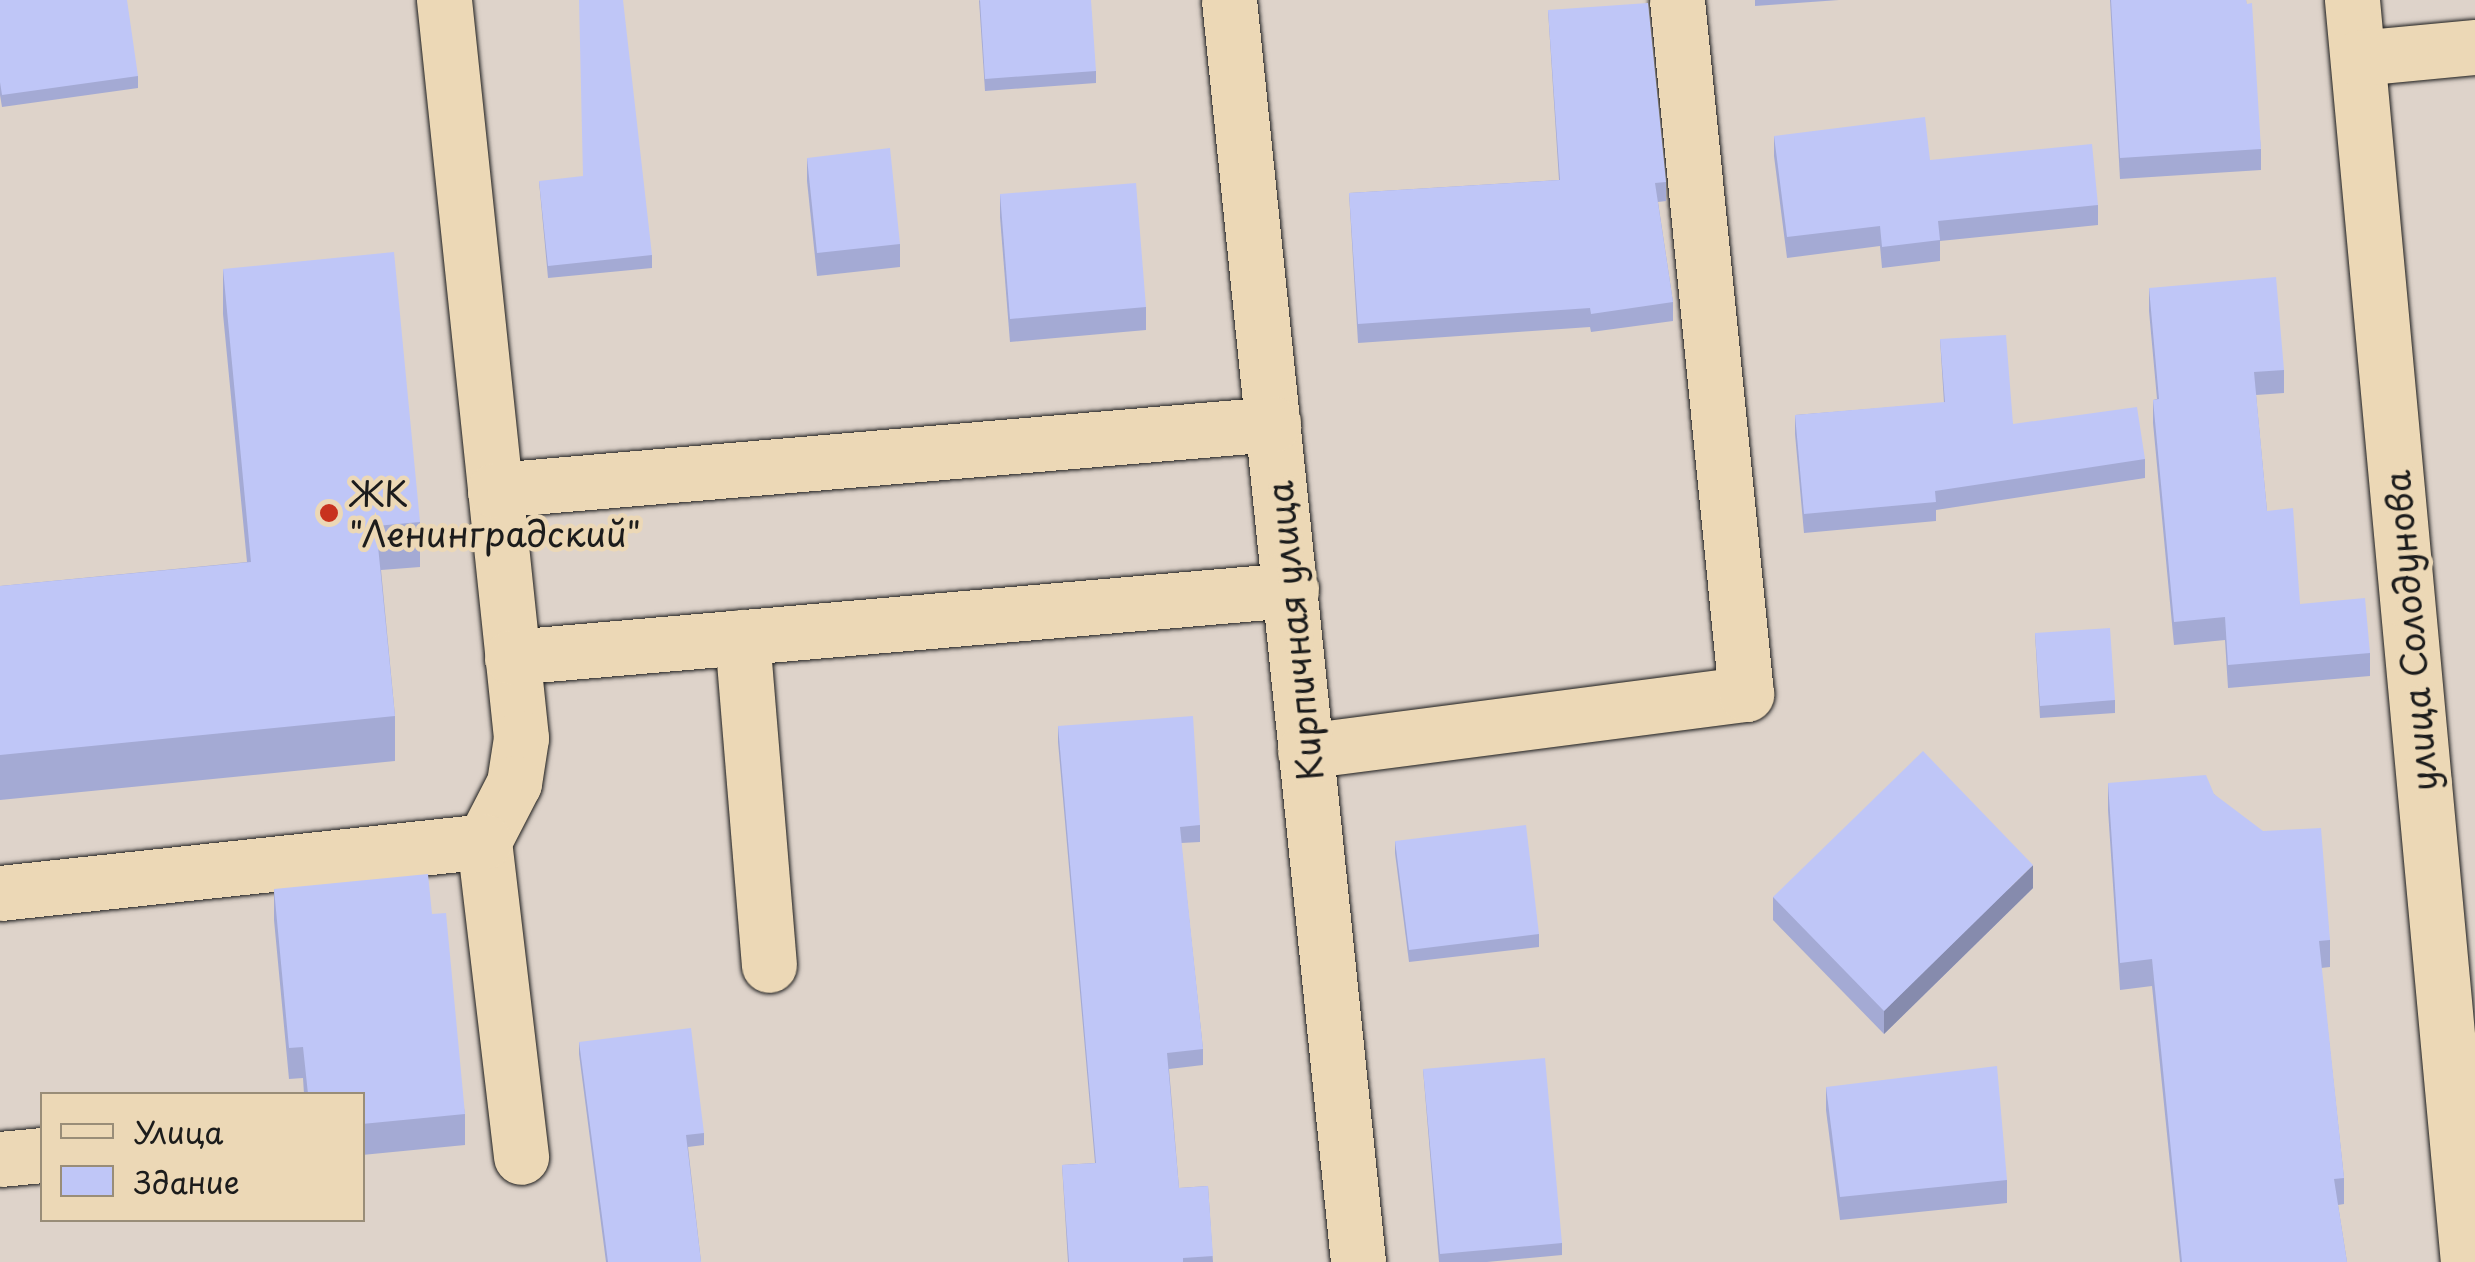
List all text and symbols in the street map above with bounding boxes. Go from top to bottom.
street label: улица Солодунова [2375,468,2445,794]
place label: ЖК "Ленинградский" [349,472,641,554]
street label: Кирпичная улица [1257,478,1331,784]
marker: ЖК "Ленинградский" [318,502,340,524]
legend [40,1092,365,1222]
text: Улица [134,1109,223,1154]
text: Здание [134,1159,240,1204]

